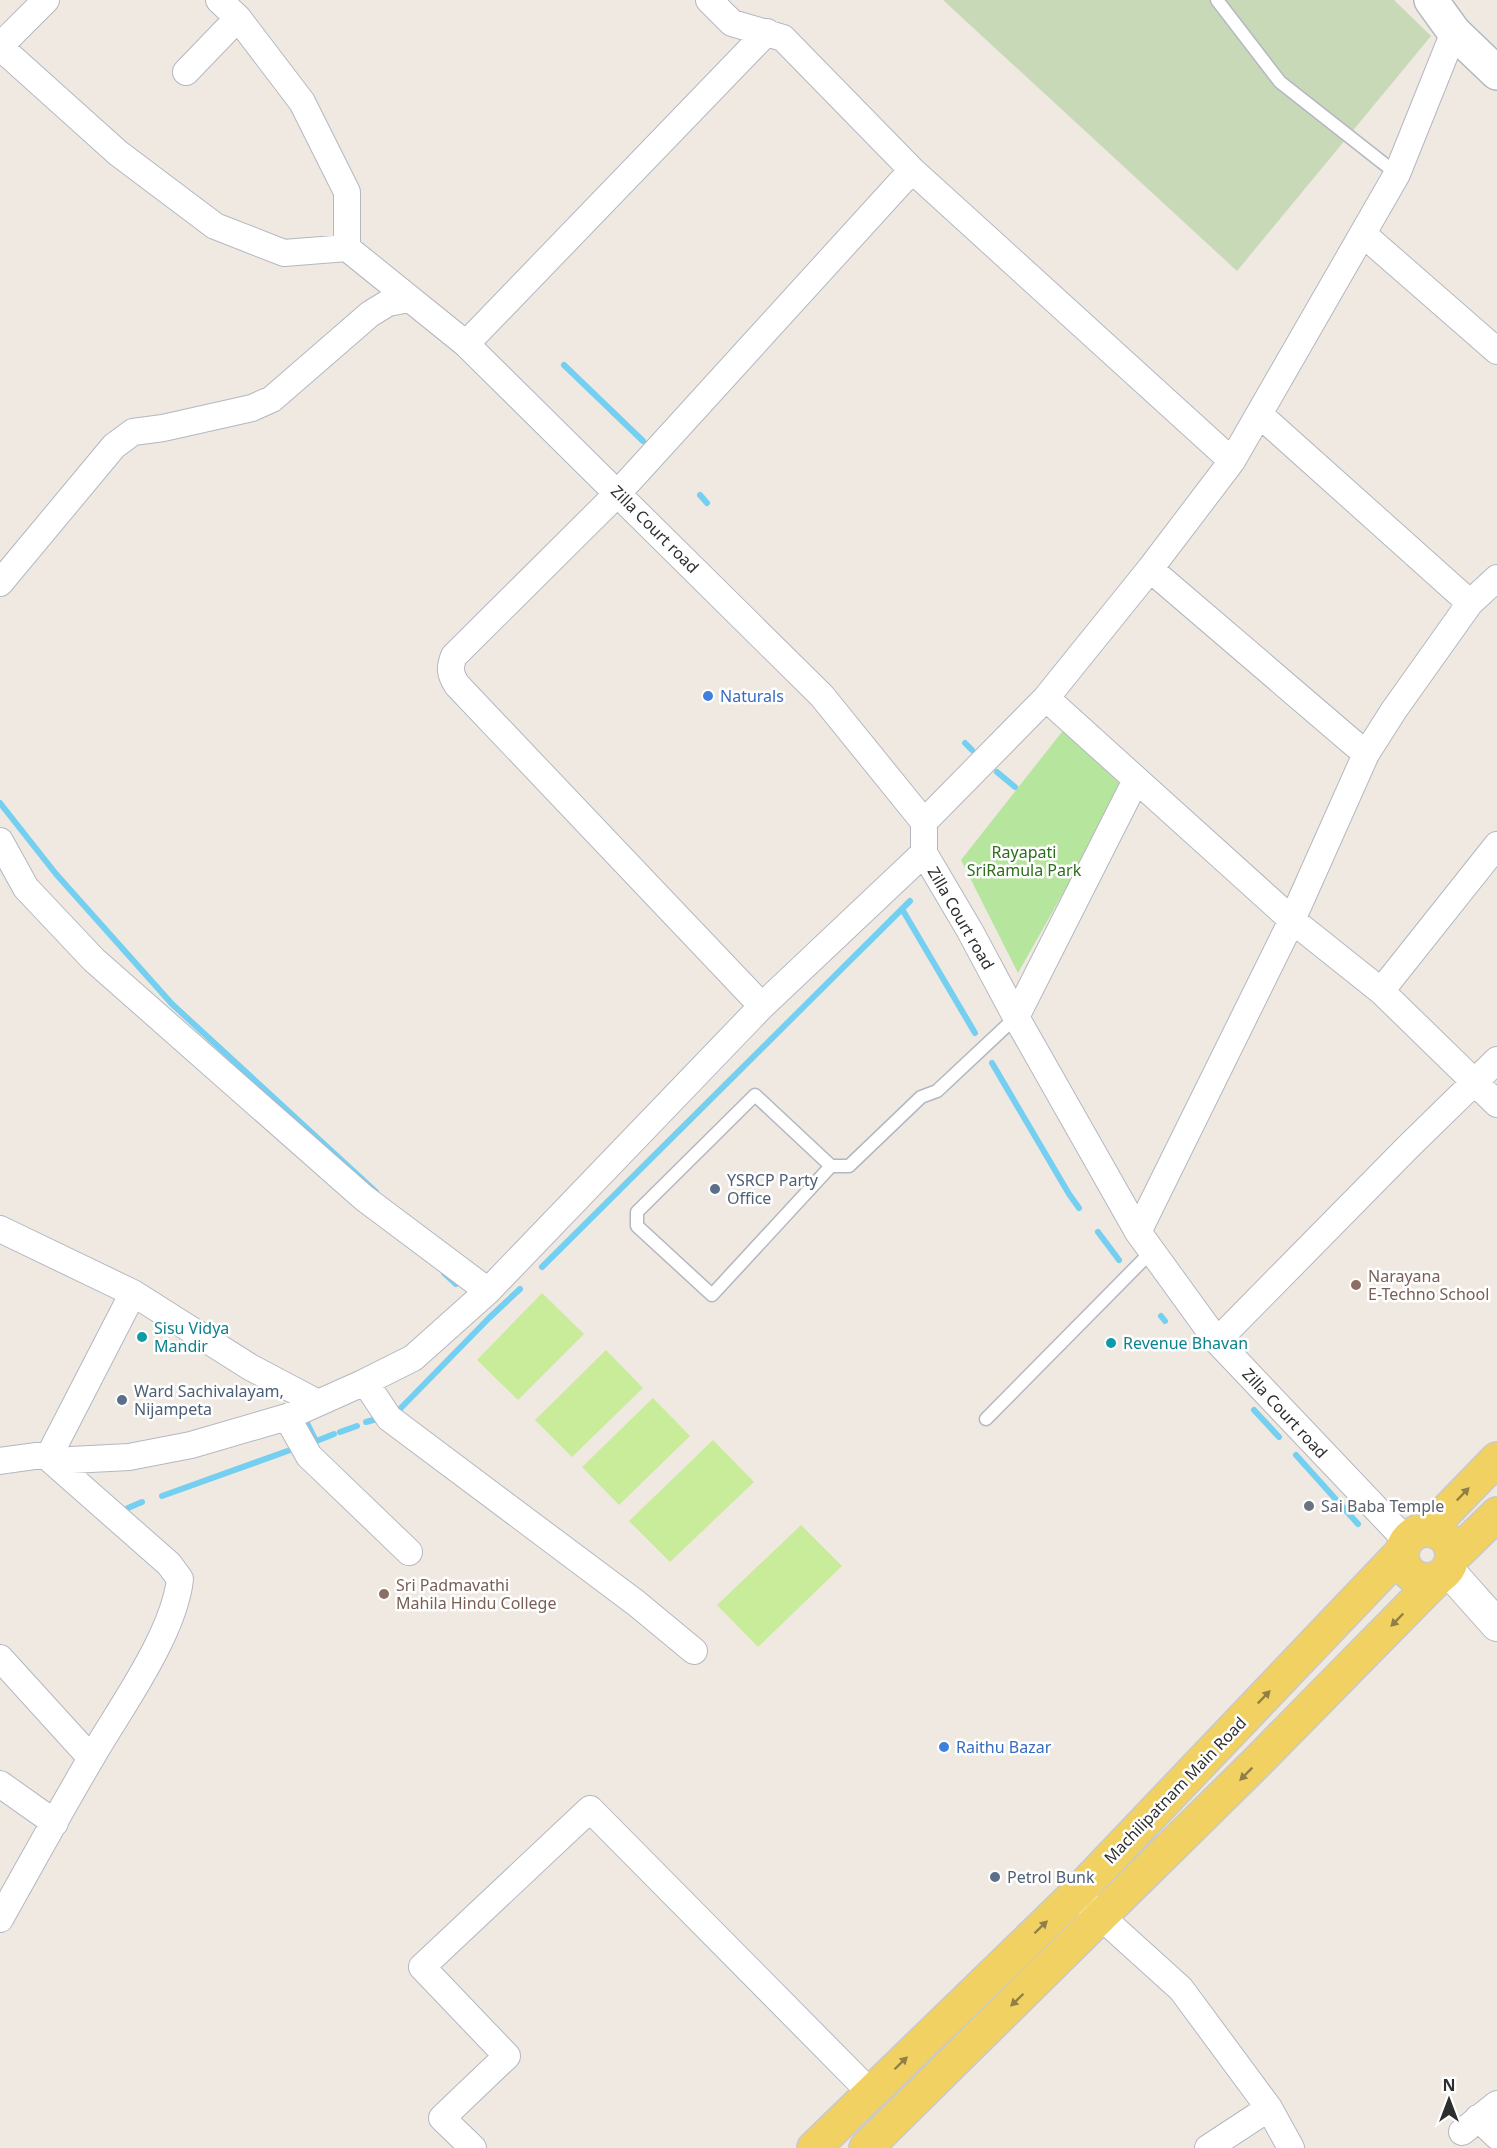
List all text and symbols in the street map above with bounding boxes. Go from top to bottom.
street label: Zilla Court road [606,480,704,578]
place label: Naturals [720,685,784,707]
marker: Naturals [701,689,715,703]
park label: Rayapati SriRamula Park [967,841,1082,881]
street label: Zilla Court road [923,862,999,974]
place label: YSRCP Party Office [727,1169,819,1209]
marker: YSRCP Party Office [708,1182,722,1196]
place label: Narayana E-Techno School [1368,1265,1489,1305]
marker: Narayana E-Techno School [1349,1278,1363,1292]
place label: Sisu Vidya Mandir [154,1317,229,1357]
marker: Sisu Vidya Mandir [135,1330,149,1344]
place label: Revenue Bhavan [1123,1332,1248,1354]
marker: Revenue Bhavan [1104,1336,1118,1350]
street label: Zilla Court road [1238,1363,1332,1463]
place label: Ward Sachivalayam, Nijampeta [134,1380,284,1420]
marker: Ward Sachivalayam, Nijampeta [115,1393,129,1407]
one-way arrow [1456,1487,1470,1502]
place label: Sai Baba Temple [1321,1495,1444,1517]
marker: Sai Baba Temple [1302,1499,1316,1513]
place label: Sri Padmavathi Mahila Hindu College [396,1574,556,1614]
marker: Sri Padmavathi Mahila Hindu College [377,1587,391,1601]
one-way arrow [1390,1613,1404,1628]
one-way arrow [1257,1690,1271,1704]
street label: Machilipatnam Main Road [1099,1712,1251,1868]
place label: Raithu Bazar [956,1736,1052,1758]
marker: Raithu Bazar [937,1740,951,1754]
one-way arrow [1238,1767,1253,1781]
place label: Petrol Bunk [1007,1866,1095,1888]
marker: Petrol Bunk [988,1870,1002,1884]
one-way arrow [1034,1921,1048,1935]
one-way arrow [1011,1992,1025,2006]
one-way arrow [894,2056,909,2070]
north arrow [1419,2070,1479,2130]
text: N [1442,2074,1456,2096]

